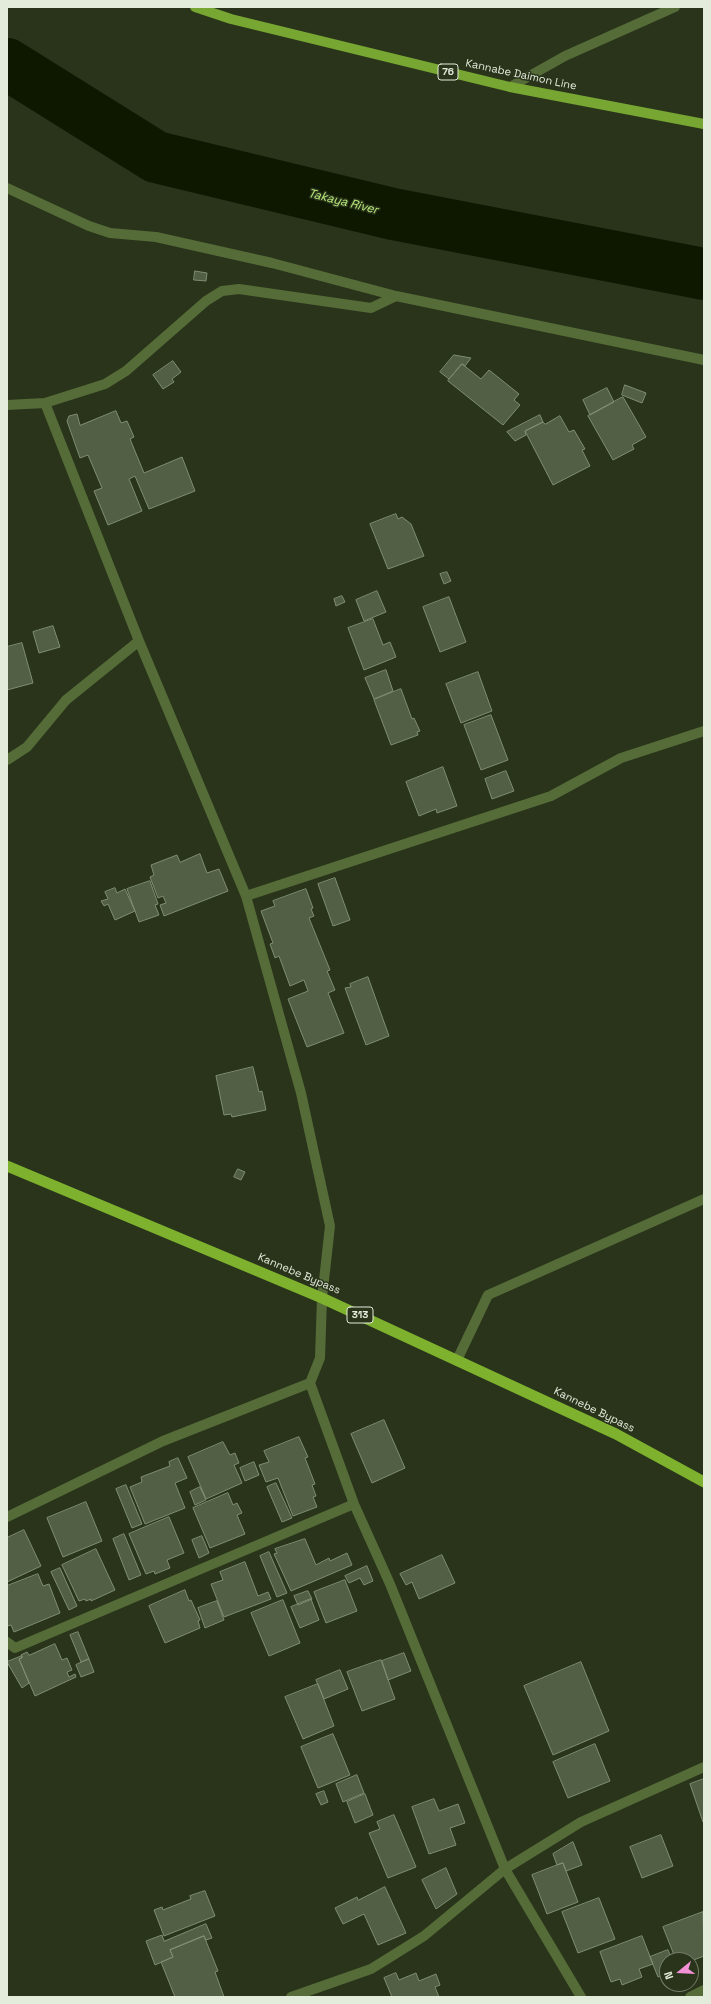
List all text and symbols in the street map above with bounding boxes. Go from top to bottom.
street label: Kannabe Daimon Line [464,57,578,93]
road number: 76 [438,64,458,80]
water label: Takaya River [306,186,380,218]
street label: Kannebe Bypass [256,1251,342,1297]
road number: 313 [347,1307,373,1323]
street label: Kannebe Bypass [551,1385,637,1435]
north arrow [659,1952,699,1992]
text: N [661,1970,676,1981]

